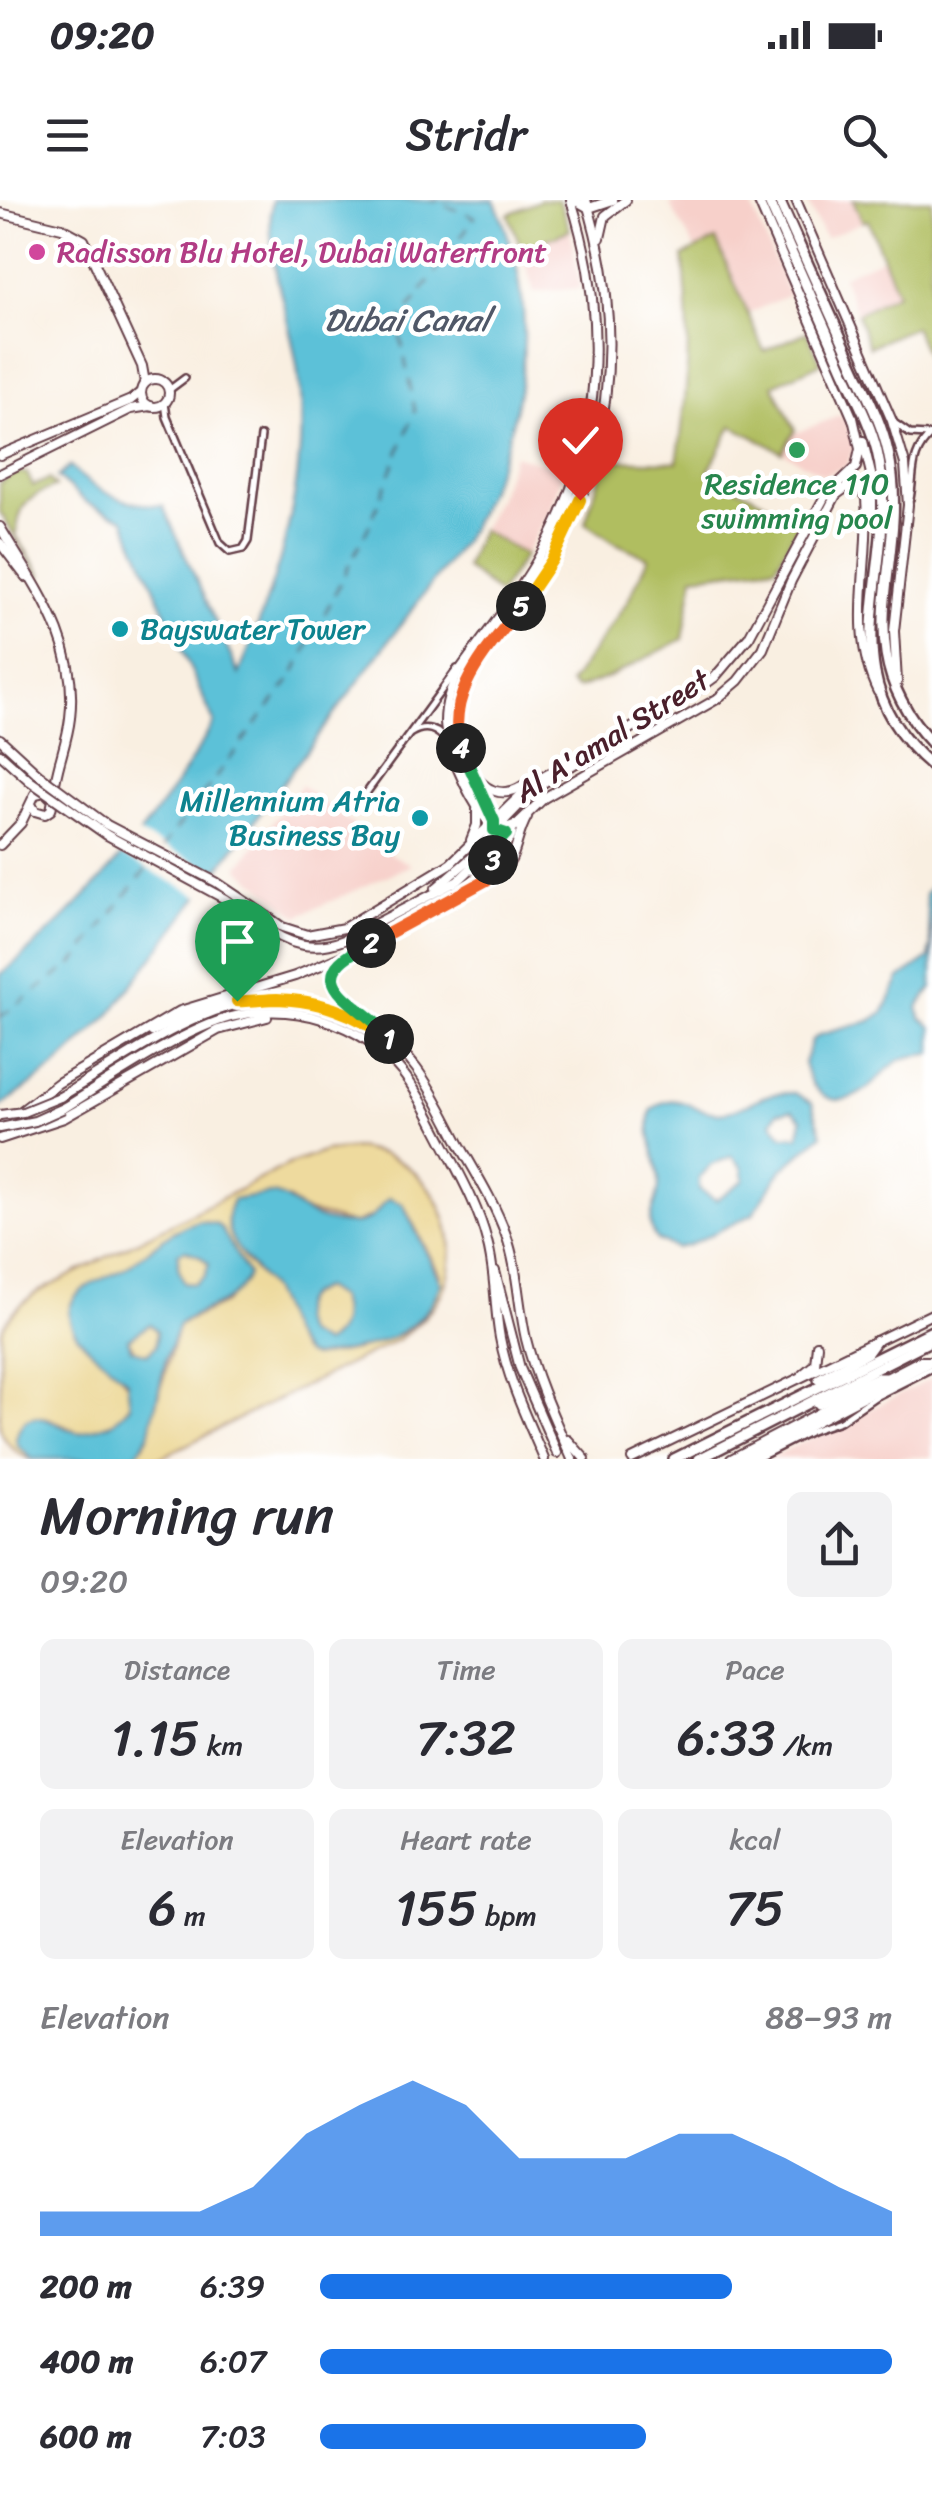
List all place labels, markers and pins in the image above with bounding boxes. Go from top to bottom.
place label: Radisson Blu Hotel, Dubai Waterfront [57,225,547,279]
marker: Radisson Blu Hotel, Dubai Waterfront [26,241,48,263]
pin [538,398,623,501]
marker: Residence 110 swimming pool [786,439,808,461]
place label: Residence 110 swimming pool [701,457,894,545]
pin: 5 [496,581,546,631]
place label: Bayswater Tower [140,602,366,656]
marker: Bayswater Tower [109,618,131,640]
pin: 4 [436,723,486,773]
place label: Millennium Atria Business Bay [180,774,400,862]
marker: Millennium Atria Business Bay [409,807,431,829]
pin: 3 [468,835,518,885]
pin [195,899,280,1002]
pin: 2 [346,918,396,968]
pin: 1 [364,1014,414,1064]

